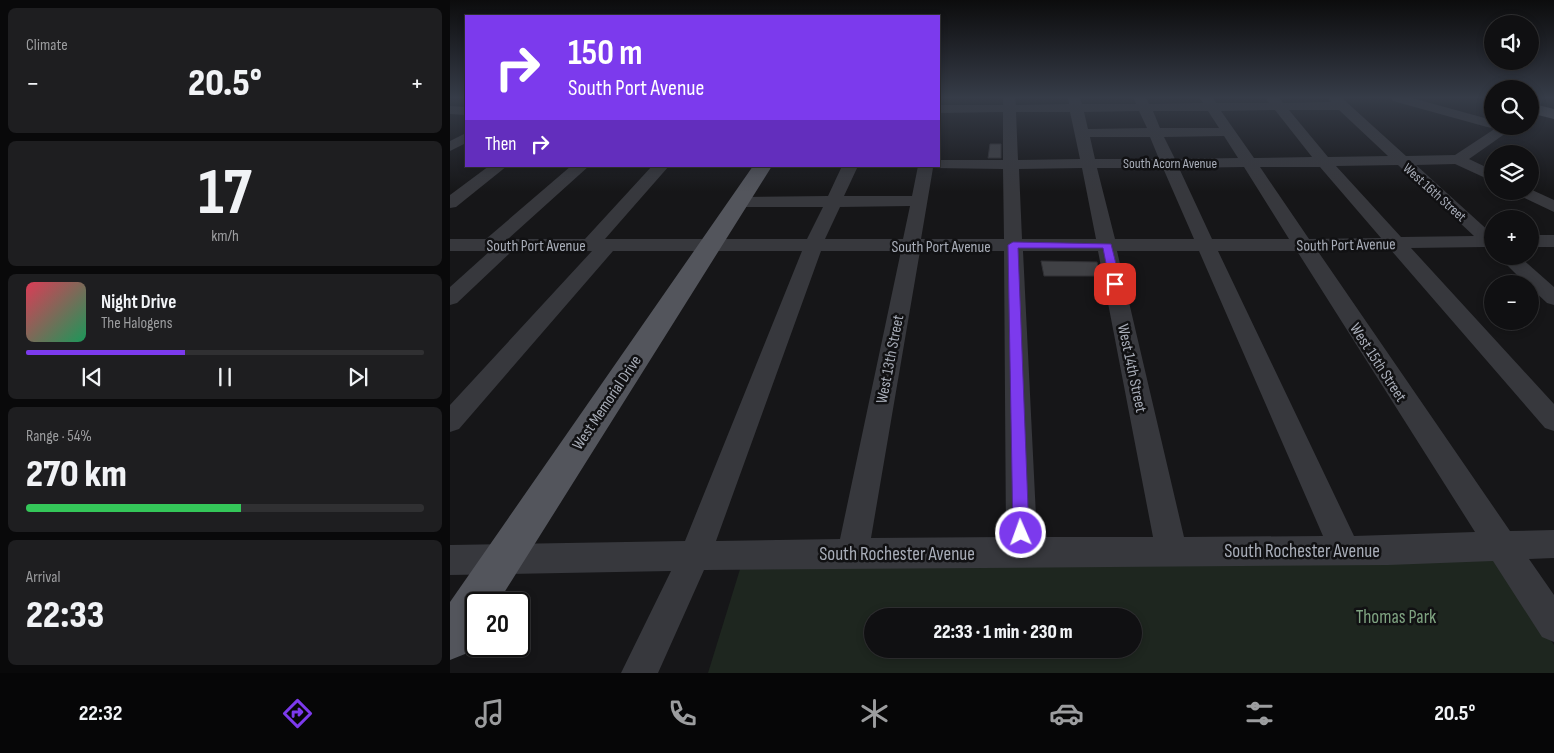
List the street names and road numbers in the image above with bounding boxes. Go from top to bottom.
street label: South Acorn Avenue [1123,155,1217,172]
street label: West 16th Street [1400,160,1470,225]
street label: South Port Avenue [1296,235,1396,256]
street label: South Port Avenue [486,237,586,256]
street label: South Port Avenue [891,238,991,257]
street label: West 13th Street [873,313,908,405]
street label: West 15th Street [1345,320,1410,406]
street label: West 14th Street [1113,322,1150,414]
street label: West Memorial Drive [569,352,646,454]
street label: South Rochester Avenue [1224,540,1380,563]
street label: South Rochester Avenue [819,543,975,566]

